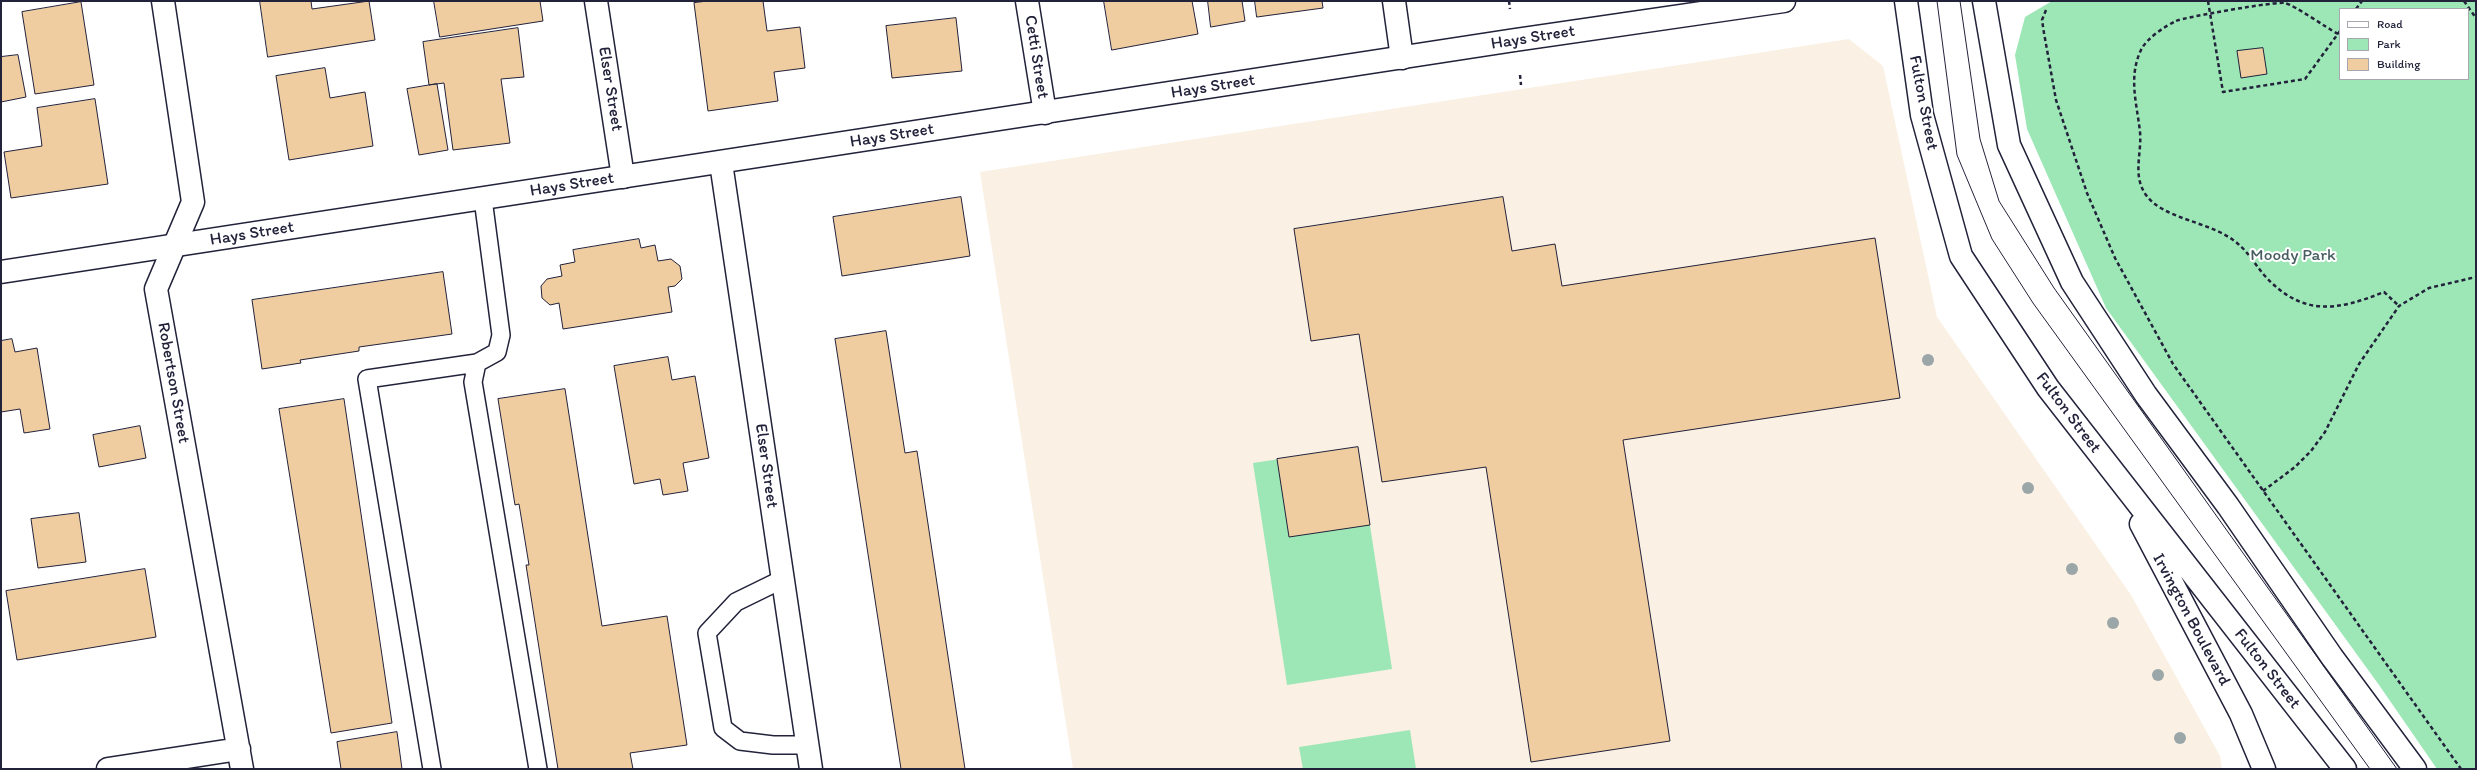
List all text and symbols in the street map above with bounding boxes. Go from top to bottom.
legend [2339,8,2469,80]
street label: Cetti Street [1019,14,1053,100]
text: Road [2377,17,2403,31]
street label: Hays Street [1490,21,1576,55]
text: Park [2377,37,2401,51]
street label: Elser Street [593,45,627,133]
street label: Fulton Street [1904,54,1942,152]
text: Building [2377,57,2420,71]
street label: Hays Street [1170,70,1256,104]
street label: Hays Street [849,119,935,153]
street label: Hays Street [529,168,615,202]
street label: Hays Street [209,217,295,251]
park label: Moody Park [2250,246,2336,266]
street label: Robertson Street [152,321,194,445]
street label: Fulton Street [2031,368,2105,458]
street label: Elser Street [750,422,782,510]
street label: Irvington Boulevard [2147,550,2235,690]
street label: Fulton Street [2229,625,2305,713]

